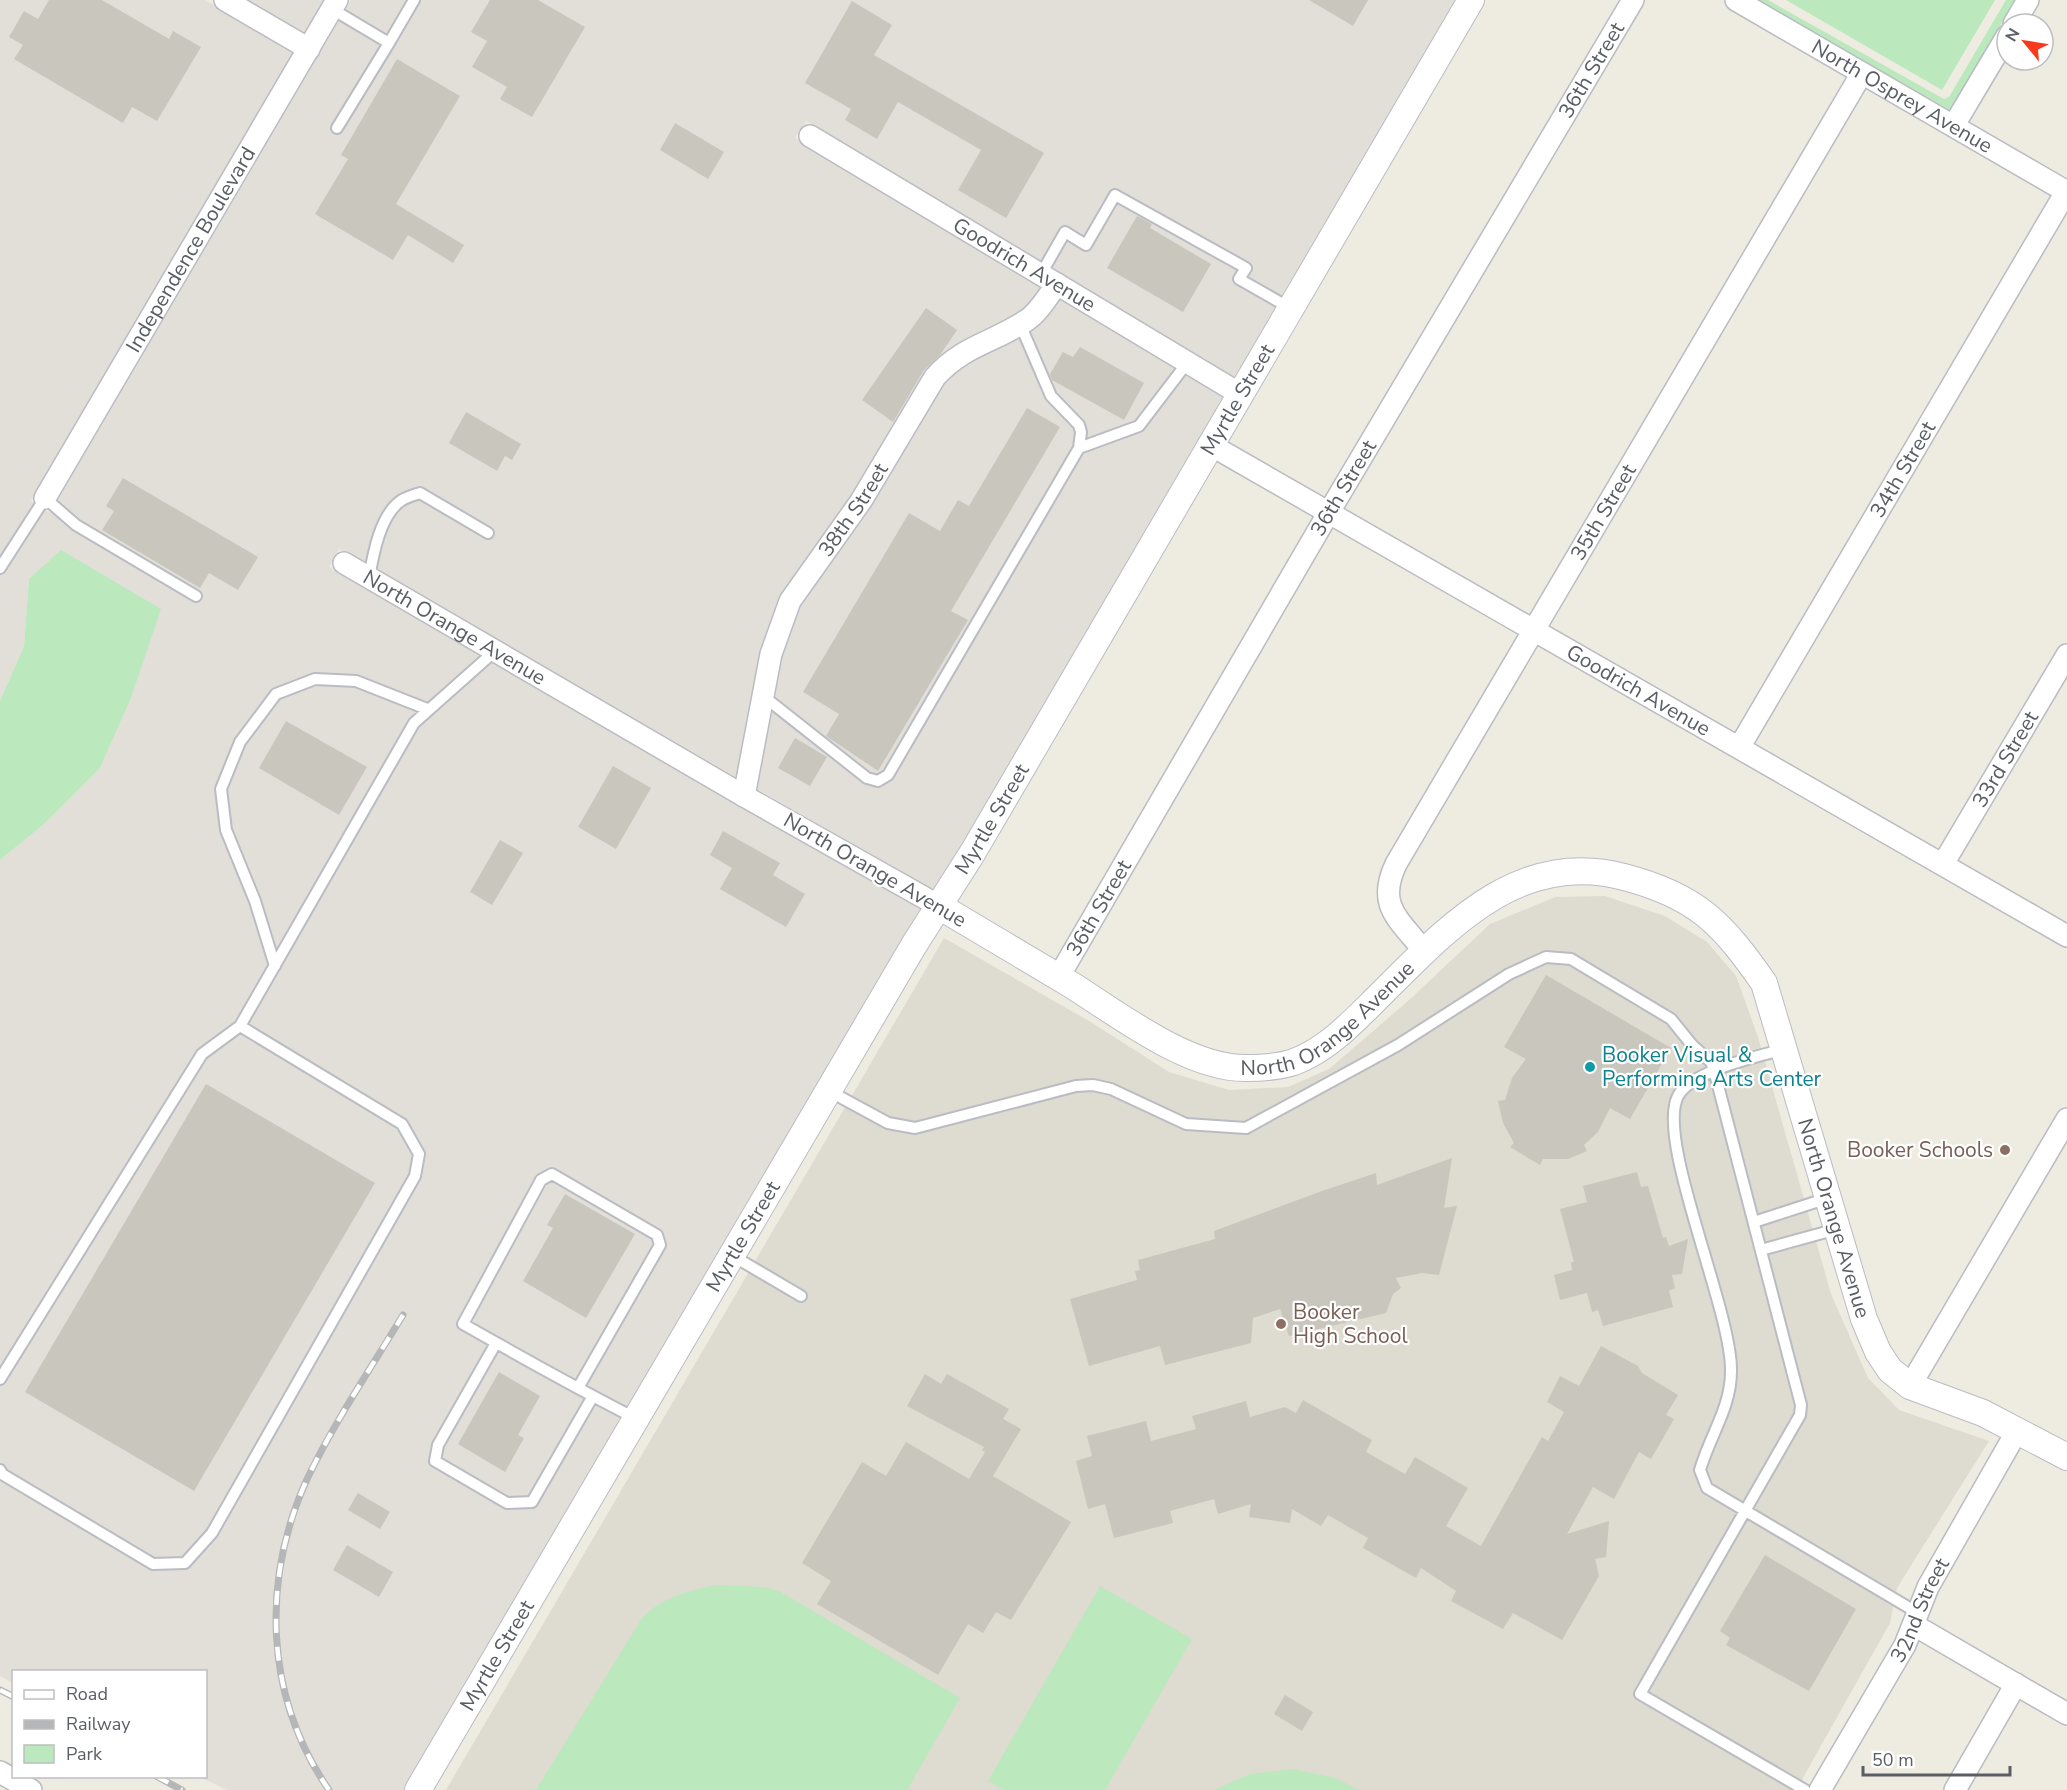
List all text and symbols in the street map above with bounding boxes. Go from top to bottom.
north arrow [1995,12,2055,72]
street label: 36th Street [1552,16,1631,123]
text: N [2000,24,2025,46]
street label: North Osprey Avenue [1807,33,1998,160]
street label: Independence Boulevard [119,142,262,358]
street label: Goodrich Avenue [948,211,1101,318]
street label: Myrtle Street [1194,338,1281,460]
street label: 34th Street [1864,415,1942,523]
street label: 36th Street [1304,434,1383,541]
street label: 38th Street [812,457,895,562]
street label: 35th Street [1564,458,1643,565]
street label: North Orange Avenue [358,563,551,692]
street label: Goodrich Avenue [1561,638,1716,743]
street label: 33rd Street [1966,705,2045,813]
street label: Myrtle Street [948,758,1036,880]
street label: North Orange Avenue [778,806,972,934]
street label: 36th Street [1060,854,1138,961]
street label: North Orange Avenue [1240,955,1420,1082]
place label: Booker Visual & Performing Arts Center [1602,1041,1822,1093]
marker: Booker Visual & Performing Arts Center [1583,1060,1597,1074]
street label: North Orange Avenue [1791,1115,1877,1322]
place label: Booker Schools [1847,1136,1993,1164]
marker: Booker Schools [1998,1143,2012,1157]
street label: Myrtle Street [699,1175,787,1297]
place label: Booker High School [1293,1298,1408,1350]
marker: Booker High School [1274,1317,1288,1331]
street label: 32nd Street [1884,1552,1956,1668]
street label: Myrtle Street [453,1594,541,1716]
legend [12,1670,207,1778]
text: Road [66,1682,108,1706]
text: Railway [66,1712,131,1736]
scale bar [1863,1739,2010,1777]
text: Park [66,1742,103,1766]
text: 50 m [1872,1748,1914,1772]

